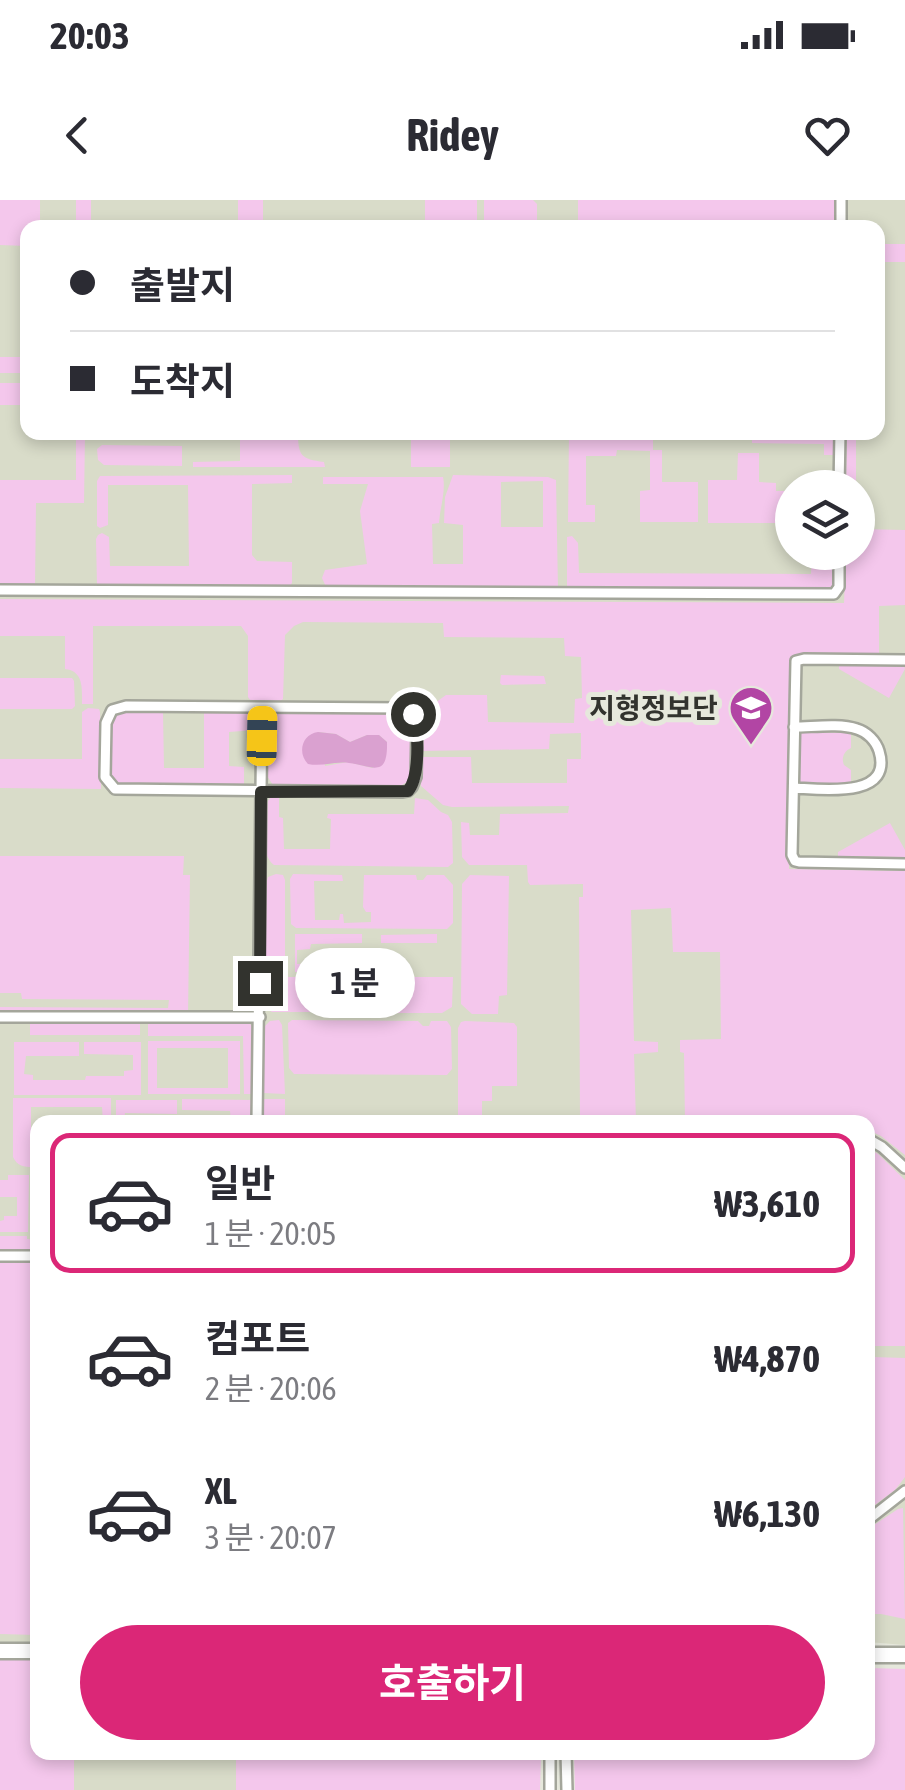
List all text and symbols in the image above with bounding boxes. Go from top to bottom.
text: 20:03 [50,14,130,57]
icon: back [50,108,105,163]
icon: heart [800,108,855,163]
text: Ridey [406,109,499,161]
text: 출발지 [130,264,235,307]
text: 도착지 [130,360,235,403]
map controls [775,470,875,570]
button: layers [775,470,875,570]
school or university icon: 지형정보단 [728,685,774,746]
route start [391,692,436,737]
place label: 지형정보단 [589,692,718,724]
car [246,706,278,766]
callout: 1 분 [295,948,415,1018]
route end [238,961,283,1006]
text: 1 분 [331,964,379,1001]
icon: car [85,1158,175,1248]
text: 일반 [205,1162,275,1205]
text: ₩3,610 [714,1182,820,1225]
text: 1 분 · 20:05 [205,1215,337,1252]
icon: car [85,1313,175,1403]
text: 컴포트 [205,1317,310,1360]
text: ₩4,870 [714,1337,820,1380]
text: 2 분 · 20:06 [205,1370,337,1407]
icon: car [85,1468,175,1558]
text: XL [205,1469,237,1512]
text: ₩6,130 [714,1492,820,1535]
text: 3 분 · 20:07 [205,1519,337,1556]
button: 호출하기 [80,1625,825,1740]

